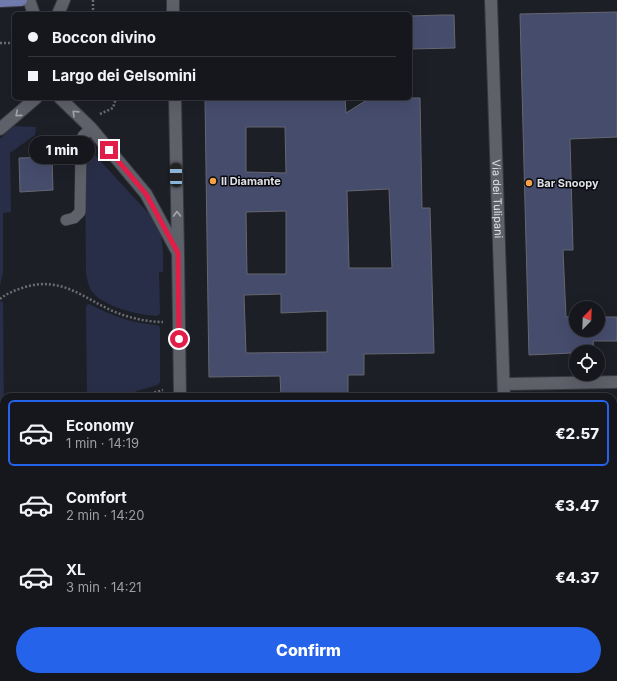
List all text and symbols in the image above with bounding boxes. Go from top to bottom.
text: Boccon divino [52,28,156,47]
text: Largo dei Gelsomini [52,66,196,85]
one-way arrow [15,109,23,116]
one-way arrow [72,110,80,118]
callout: 1 min [29,136,95,164]
route end [100,141,118,159]
text: 1 min [46,142,78,158]
street label: Via dei Tulipani [489,159,506,239]
car [170,163,182,187]
place label: Il Diamante [221,174,281,188]
marker: Il Diamante [208,176,218,186]
place label: Bar Snoopy [537,176,599,190]
marker: Bar Snoopy [524,178,534,188]
one-way arrow [173,211,181,217]
north arrow [569,301,605,337]
map controls [569,301,605,381]
route start [170,330,188,348]
button: locate [569,345,605,381]
icon: car [18,415,54,451]
text: Economy [66,416,134,435]
text: €2.57 [555,424,599,443]
text: 1 min · 14:19 [66,435,139,451]
icon: car [18,487,54,523]
text: Comfort [66,488,127,507]
text: €3.47 [555,496,599,515]
text: 2 min · 14:20 [66,507,144,523]
icon: car [18,559,54,595]
text: XL [66,560,86,579]
text: €4.37 [555,568,599,587]
text: 3 min · 14:21 [66,579,142,595]
button: Confirm [16,627,601,673]

